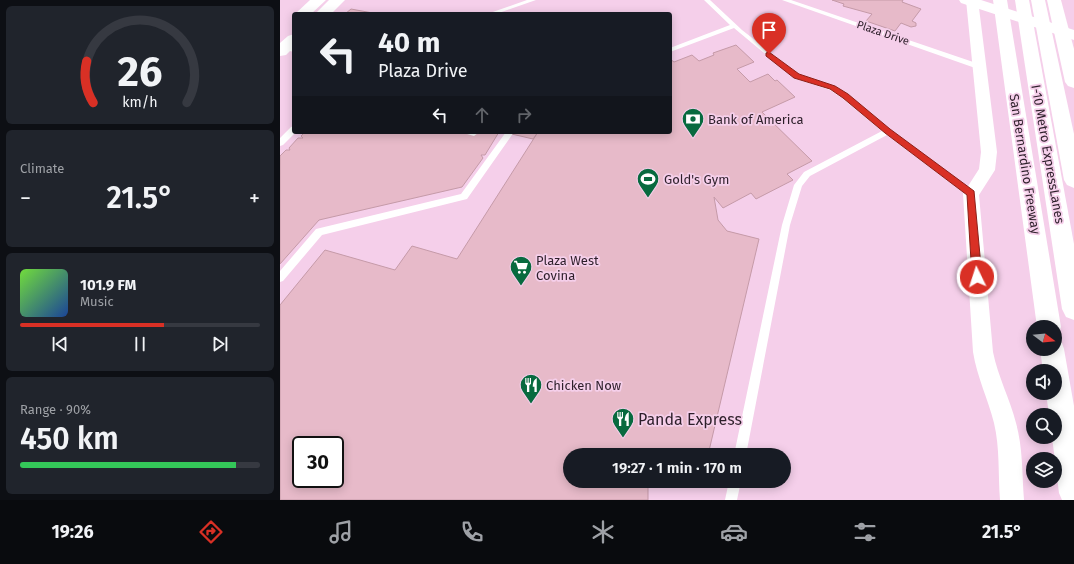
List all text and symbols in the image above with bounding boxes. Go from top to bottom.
pin [752,13,786,54]
street label: Plaza Drive [855,18,911,48]
icon: arrive [758,19,780,41]
text: 40 m [378,26,441,59]
icon: left [312,28,364,80]
text: 26 [118,47,162,97]
text: Plaza Drive [378,60,468,82]
street label: I-10 Metro ExpressLanes [1028,83,1068,225]
text: km/h [122,93,158,110]
street label: San Bernardino Freeway [1007,93,1044,236]
icon: left [429,104,451,126]
icon: ahead [471,104,493,126]
icon: right [513,104,535,126]
bank icon: Bank of America [680,106,706,139]
place label: Bank of America [708,112,804,127]
text: Climate [20,161,64,176]
sports icon: Gold's Gym [635,166,661,199]
place label: Gold's Gym [664,172,729,187]
text: 21.5° [107,180,174,216]
text: − [20,185,31,212]
text: + [249,185,260,212]
place label: Plaza West Covina [536,253,599,283]
supermarket icon: Plaza West Covina [508,254,534,287]
position arrow [956,256,998,298]
text: 101.9 FM [80,276,136,294]
text: Music [80,294,114,309]
north arrow [1026,320,1062,356]
map controls [1026,320,1062,488]
icon: previous [49,333,71,355]
icon: pause [129,333,151,355]
icon: next [209,333,231,355]
button: sound [1026,364,1062,400]
restaurant icon: Chicken Now [518,372,544,405]
place label: Chicken Now [546,378,622,393]
text: Range · 90% [20,402,91,417]
restaurant icon: Panda Express [610,406,636,439]
button: search [1026,408,1062,444]
place label: Panda Express [638,410,742,429]
text: 450 km [20,421,119,457]
speed limit sign: 30 [292,436,344,488]
button: layers [1026,452,1062,488]
text: 19:27 · 1 min · 170 m [612,459,742,477]
icon: directions [197,518,225,546]
icon: music [327,518,355,546]
icon: phone [458,518,486,546]
icon: climate [589,518,617,546]
icon: car [720,518,748,546]
icon: filters [851,518,879,546]
text: 19:26 [51,521,94,543]
text: 21.5° [982,521,1023,543]

